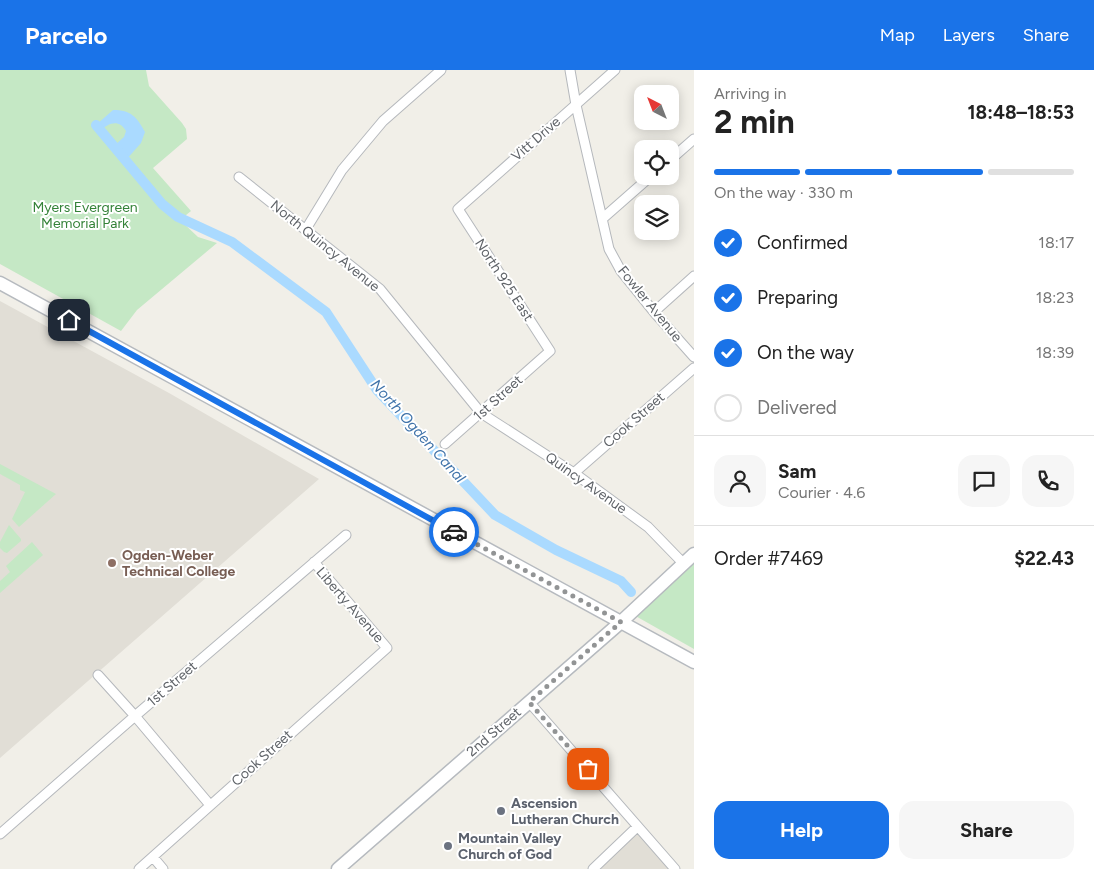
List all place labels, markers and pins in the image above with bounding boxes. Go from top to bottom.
pin [48,299,90,341]
place label: Ogden-Weber Technical College [122,547,235,580]
marker: Ogden-Weber Technical College [106,557,118,569]
pin [567,748,609,790]
place label: Ascension Lutheran Church [511,795,619,828]
marker: Ascension Lutheran Church [495,805,507,817]
place label: Mountain Valley Church of God [458,830,562,863]
marker: Mountain Valley Church of God [442,840,454,852]

